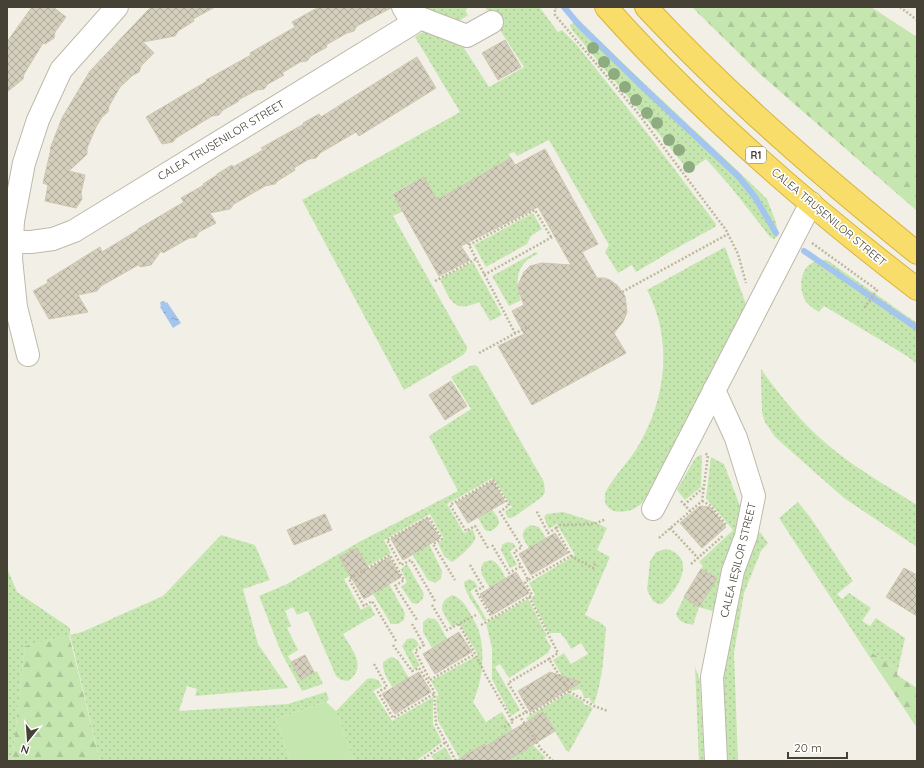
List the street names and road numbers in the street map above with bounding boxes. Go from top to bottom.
street label: CALEA TRUȘENILOR STREET [155,96,287,183]
road number: R1 [746,147,766,163]
street label: CALEA TRUȘENILOR STREET [769,165,889,269]
street label: CALEA IEȘILOR STREET [717,501,759,619]

